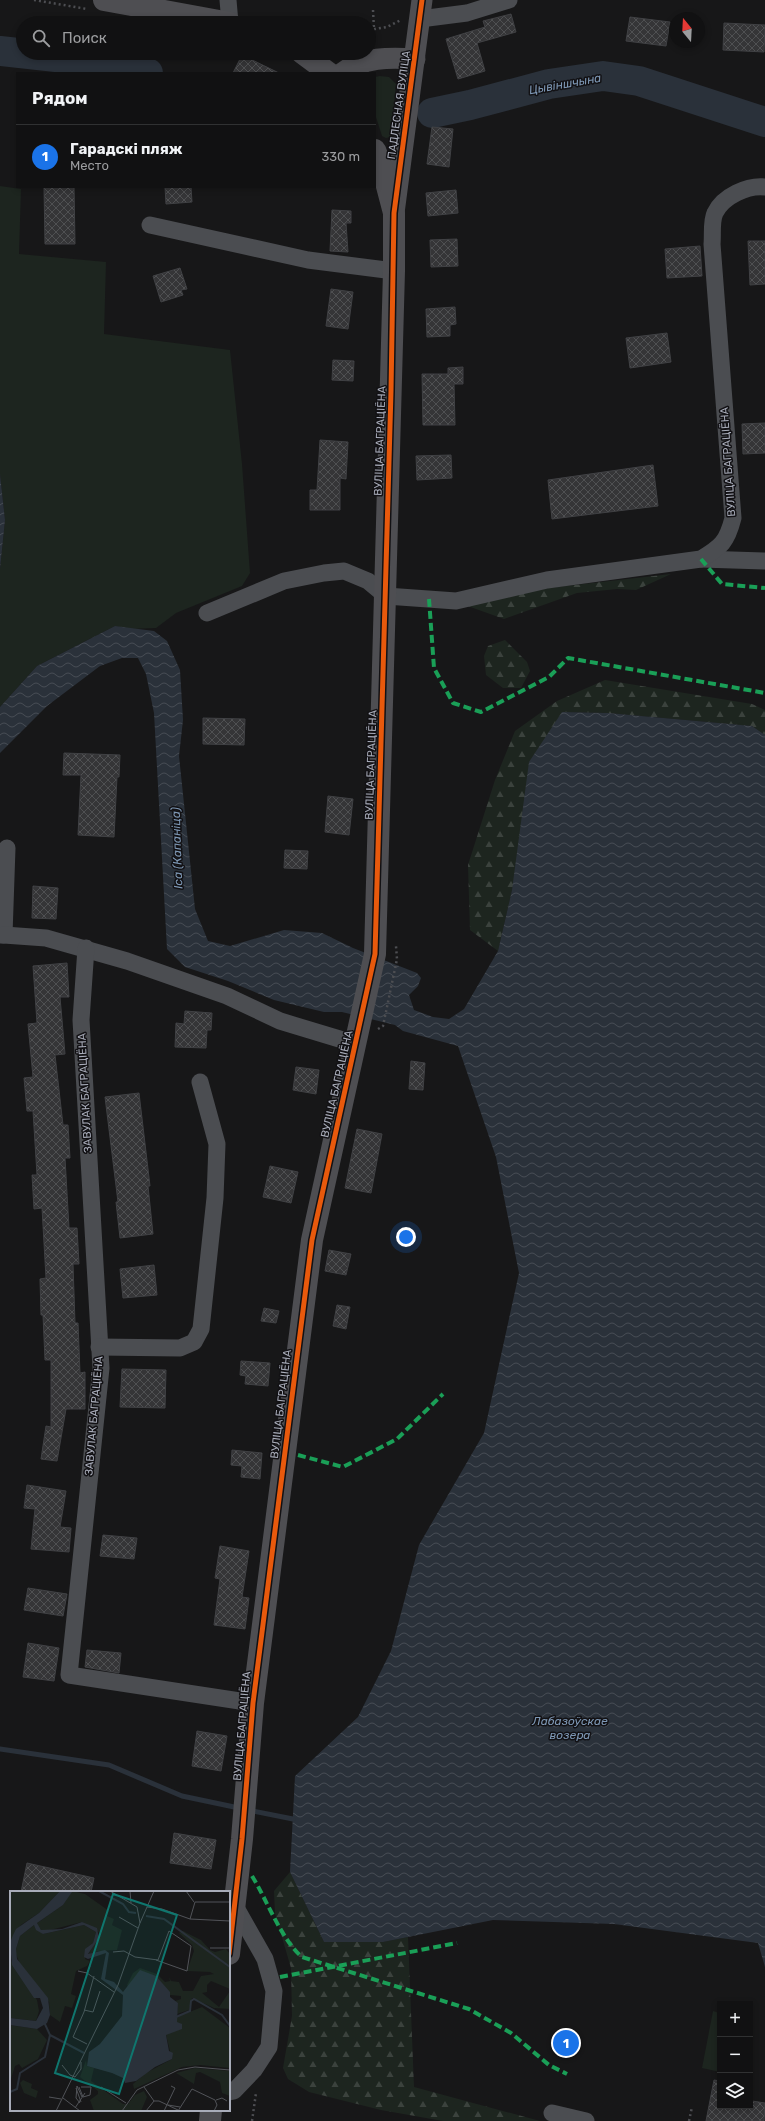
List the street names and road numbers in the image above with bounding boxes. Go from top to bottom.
street label: ПАДЛЕСНАЯ ВУЛІЦА [385,49,413,160]
street label: ВУЛІЦА БАГРАЦІЁНА [372,385,388,496]
street label: ВУЛІЦА БАГРАЦІЁНА [718,406,738,517]
street label: ВУЛІЦА БАГРАЦІЁНА [363,709,379,820]
street label: ВУЛІЦА БАГРАЦІЁНА [318,1028,356,1139]
street label: ЗАВУЛАК БАГРАЦІЁНА [75,1032,95,1153]
street label: ВУЛІЦА БАГРАЦІЁНА [268,1348,294,1459]
street label: ЗАВУЛАК БАГРАЦІЁНА [82,1355,106,1476]
street label: ВУЛІЦА БАГРАЦІЁНА [231,1670,253,1781]

